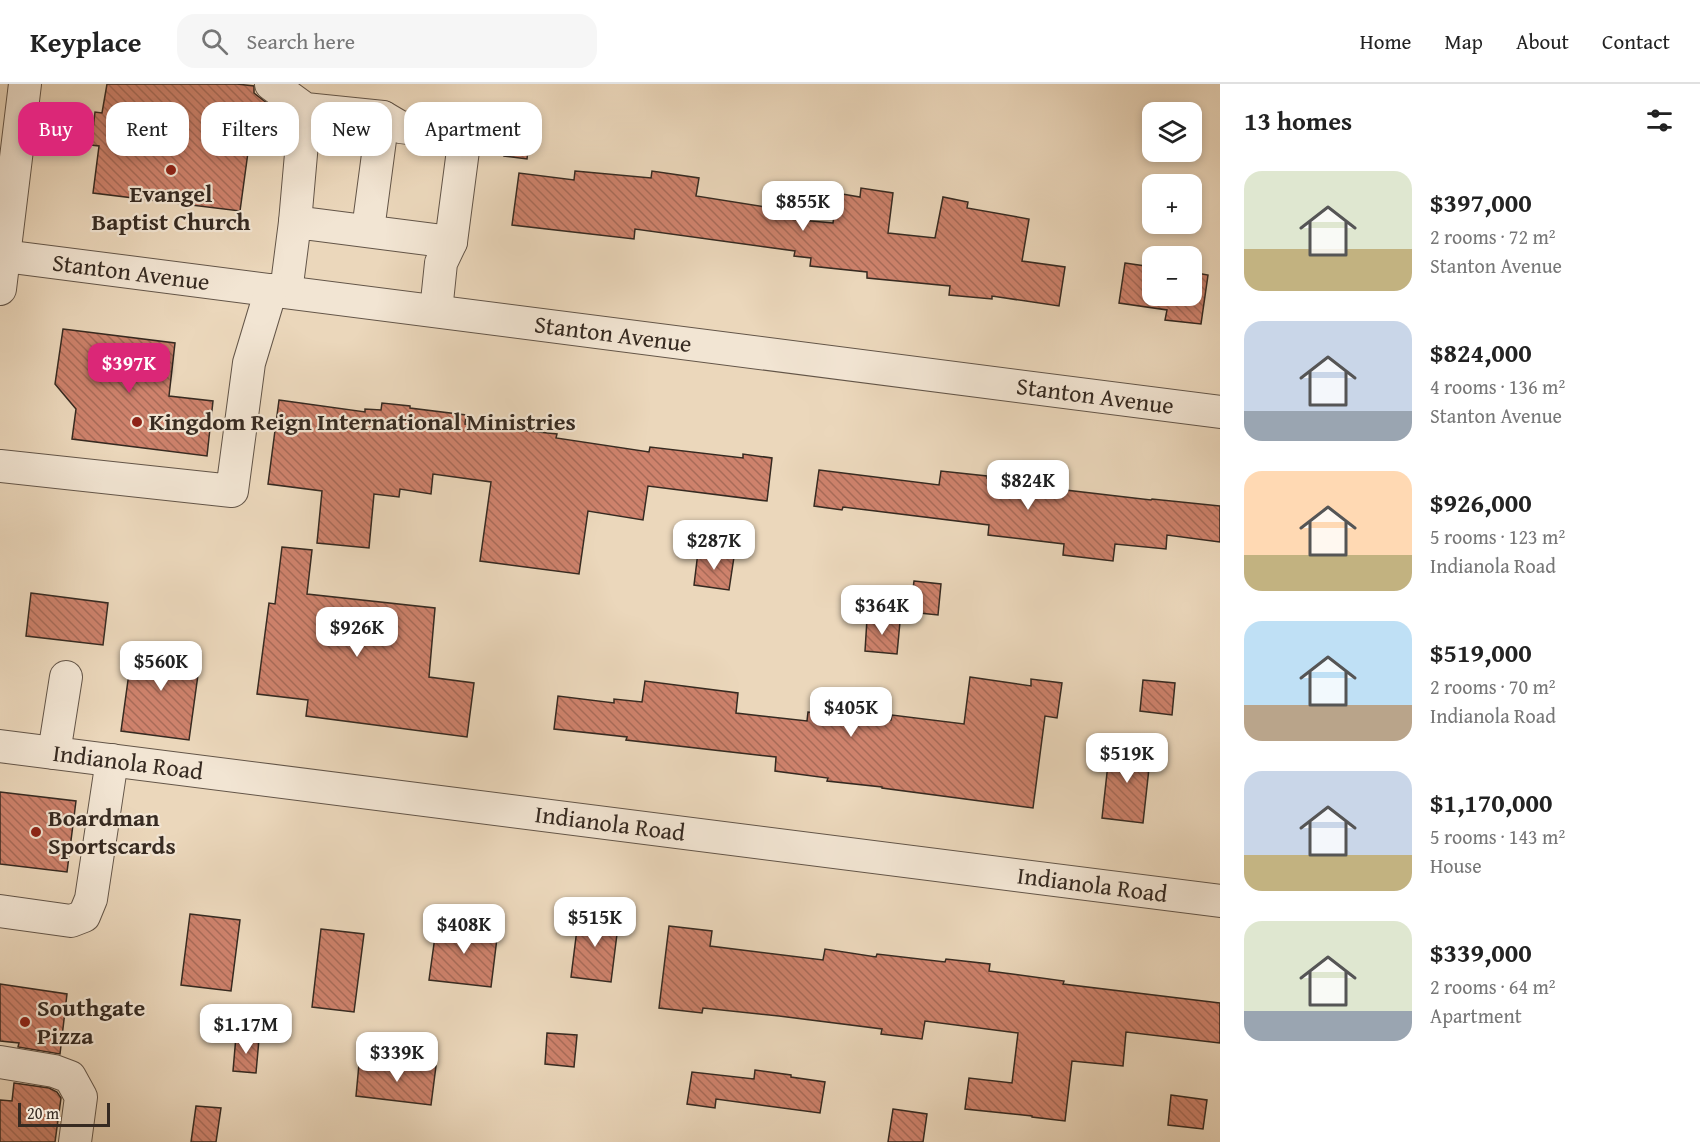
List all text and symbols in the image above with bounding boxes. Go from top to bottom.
search box [177,14,597,68]
text: Keyplace [30,21,141,62]
icon: search [198,25,231,58]
text: Search here [246,25,355,57]
text: Home [1360,26,1411,57]
text: Map [1444,26,1483,57]
text: About [1516,26,1569,57]
text: Contact [1602,26,1670,57]
text: 13 homes [1244,101,1352,140]
chip: Buy [18,102,94,156]
chip: Rent [106,102,189,156]
chip: Filters [201,102,299,156]
chip: New [311,102,392,156]
chip: Apartment [404,102,542,156]
map controls [1142,102,1202,306]
button: layers [1142,102,1202,162]
icon: filters [1643,104,1676,137]
marker: Evangel Baptist Church [164,163,178,177]
button: + [1142,174,1202,234]
place label: Evangel Baptist Church [91,176,251,239]
pin: $855K [761,181,845,232]
text: $397,000 [1430,183,1532,222]
text: $855K [776,186,830,215]
icon: home [1292,195,1364,267]
text: 2 rooms · 72 m² [1430,222,1556,251]
street label: Stanton Avenue [50,244,212,299]
button: − [1142,246,1202,306]
text: Stanton Avenue [1430,251,1562,280]
street label: Stanton Avenue [532,306,694,361]
text: $824,000 [1430,333,1532,372]
pin: $397K [87,343,171,394]
icon: home [1292,345,1364,417]
text: $397K [102,348,156,377]
street label: Stanton Avenue [1014,368,1176,423]
text: 4 rooms · 136 m² [1430,372,1565,401]
text: Stanton Avenue [1430,401,1562,430]
place label: Kingdom Reign International Ministries [149,404,576,439]
marker: Kingdom Reign International Ministries [130,415,144,429]
pin: $824K [986,460,1070,511]
text: $824K [1001,465,1055,494]
text: $926,000 [1430,483,1532,522]
icon: home [1292,495,1364,567]
pin: $287K [672,520,756,571]
text: 5 rooms · 123 m² [1430,522,1565,551]
text: $287K [687,525,741,554]
text: Indianola Road [1430,551,1556,580]
pin: $364K [840,585,924,636]
text: $364K [855,590,909,619]
pin: $926K [315,607,399,658]
text: $926K [330,612,384,641]
text: $519,000 [1430,633,1532,672]
pin: $560K [119,641,203,692]
icon: home [1292,645,1364,717]
text: $560K [134,646,188,675]
text: 2 rooms · 70 m² [1430,672,1556,701]
pin: $405K [809,687,893,738]
text: $405K [824,692,878,721]
text: Indianola Road [1430,701,1556,730]
pin: $519K [1085,733,1169,784]
street label: Indianola Road [51,735,205,789]
text: $519K [1100,738,1154,767]
text: $1,170,000 [1430,783,1552,822]
icon: home [1292,795,1364,867]
street label: Indianola Road [533,796,688,850]
place label: Boardman Sportscards [48,800,176,863]
text: 5 rooms · 143 m² [1430,822,1565,851]
marker: Boardman Sportscards [29,825,43,839]
text: House [1430,851,1482,880]
street label: Indianola Road [1015,857,1170,911]
pin: $515K [553,897,637,948]
text: $515K [568,902,622,931]
pin: $408K [422,904,506,955]
text: $408K [437,909,491,938]
text: $339,000 [1430,933,1532,972]
icon: home [1292,945,1364,1017]
text: 2 rooms · 64 m² [1430,972,1556,1001]
place label: Southgate Pizza [37,990,145,1053]
text: Apartment [1430,1001,1522,1030]
pin: $1.17M [197,1004,295,1055]
text: $1.17M [214,1009,278,1038]
marker: Southgate Pizza [18,1015,32,1029]
pin: $339K [355,1032,439,1083]
text: $339K [370,1037,424,1066]
scale bar [18,1100,110,1128]
text: 20 m [27,1101,59,1125]

